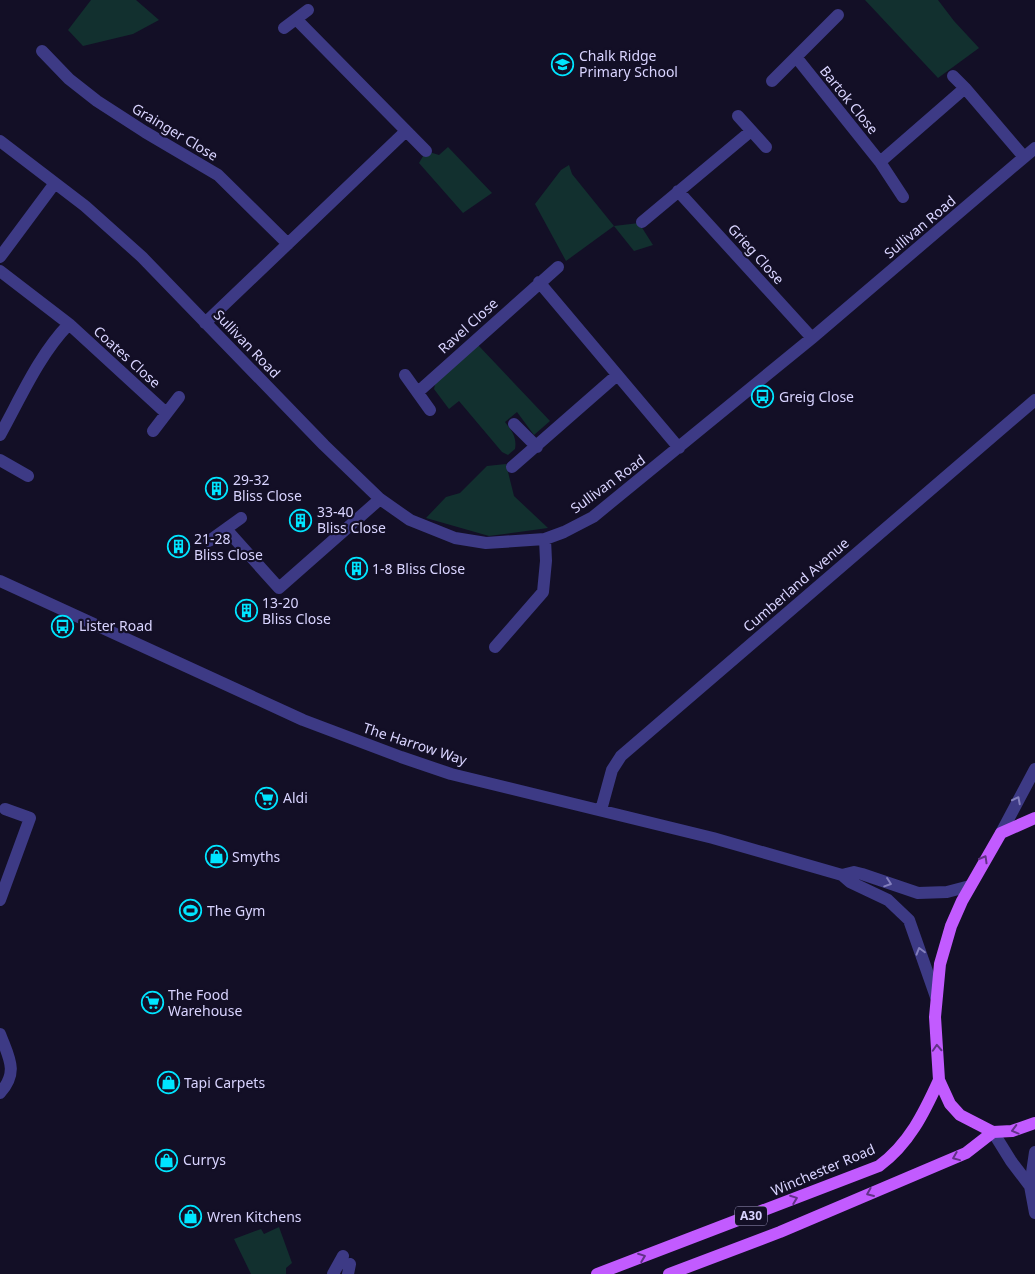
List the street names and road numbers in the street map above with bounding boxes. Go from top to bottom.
street label: Bartok Close [816,61,883,138]
street label: Grainger Close [129,98,222,165]
street label: Sullivan Road [880,191,960,262]
street label: Grieg Close [724,219,789,288]
street label: Ravel Close [434,294,502,358]
street label: Sullivan Road [210,305,285,382]
street label: Coates Close [90,321,165,392]
street label: Sullivan Road [566,450,649,517]
street label: Cumberland Avenue [739,533,853,636]
street label: The Harrow Way [361,718,470,770]
street label: Winchester Road [768,1139,878,1200]
road number: A30 [735,1206,767,1226]

